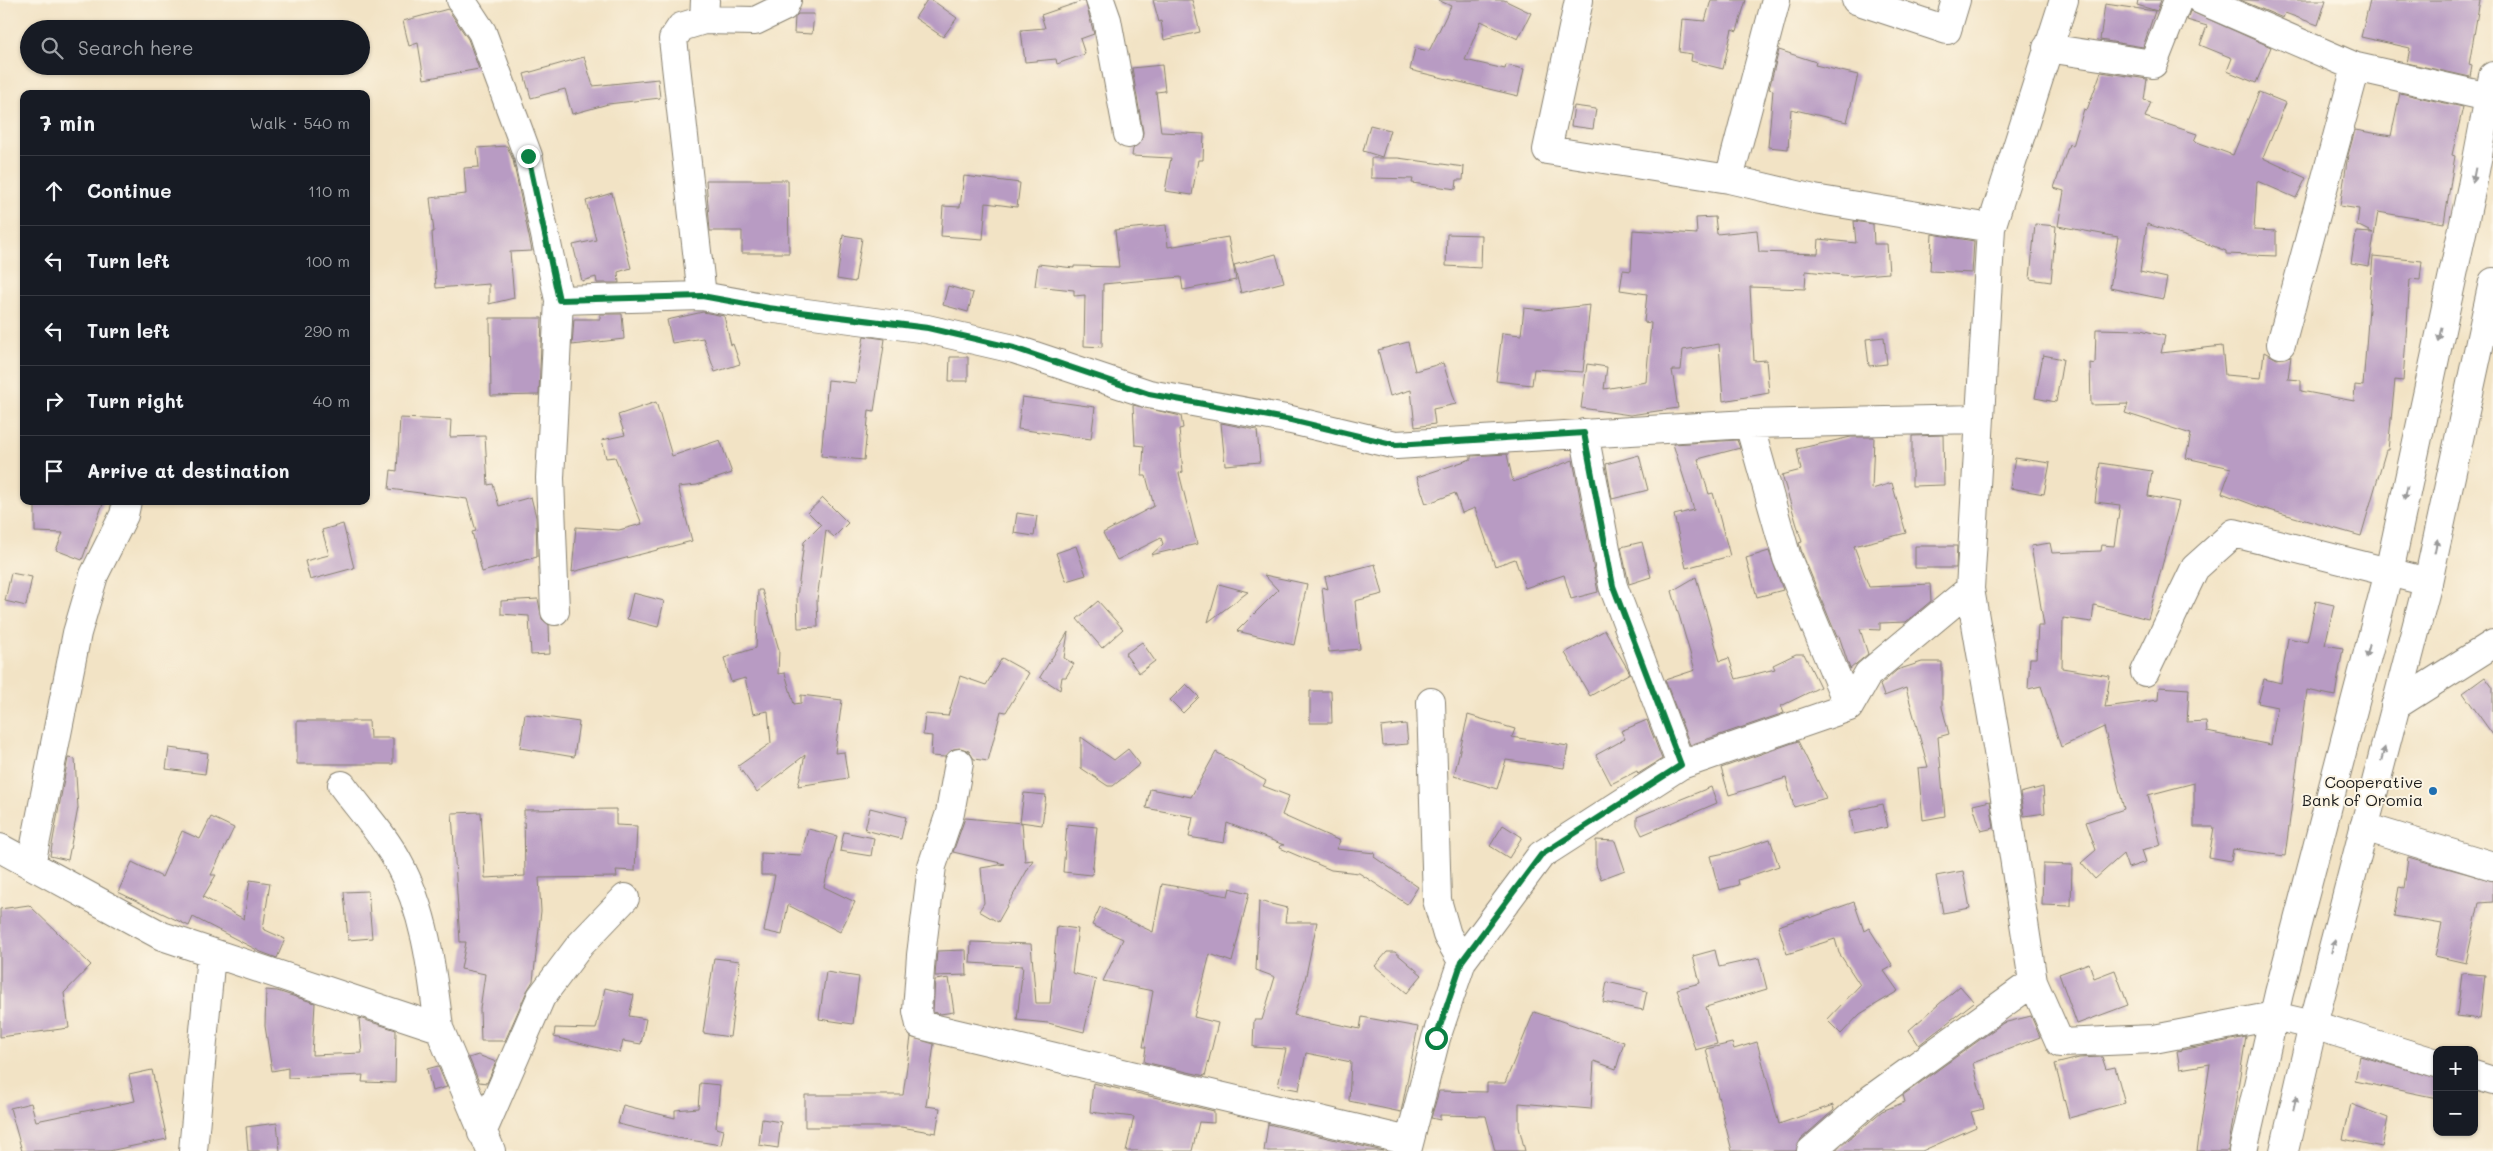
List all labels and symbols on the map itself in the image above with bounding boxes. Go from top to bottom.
route end [517,145,540,168]
one-way arrow [2470,168,2478,183]
one-way arrow [2436,327,2444,342]
one-way arrow [2402,486,2410,501]
one-way arrow [2432,538,2440,554]
one-way arrow [2364,643,2372,659]
one-way arrow [2379,747,2387,762]
place label: Cooperative Bank of Oromia [2302,771,2423,810]
marker: Cooperative Bank of Oromia [2427,785,2439,797]
one-way arrow [2330,938,2338,953]
route start [1425,1027,1448,1050]
one-way arrow [2291,1096,2299,1111]

